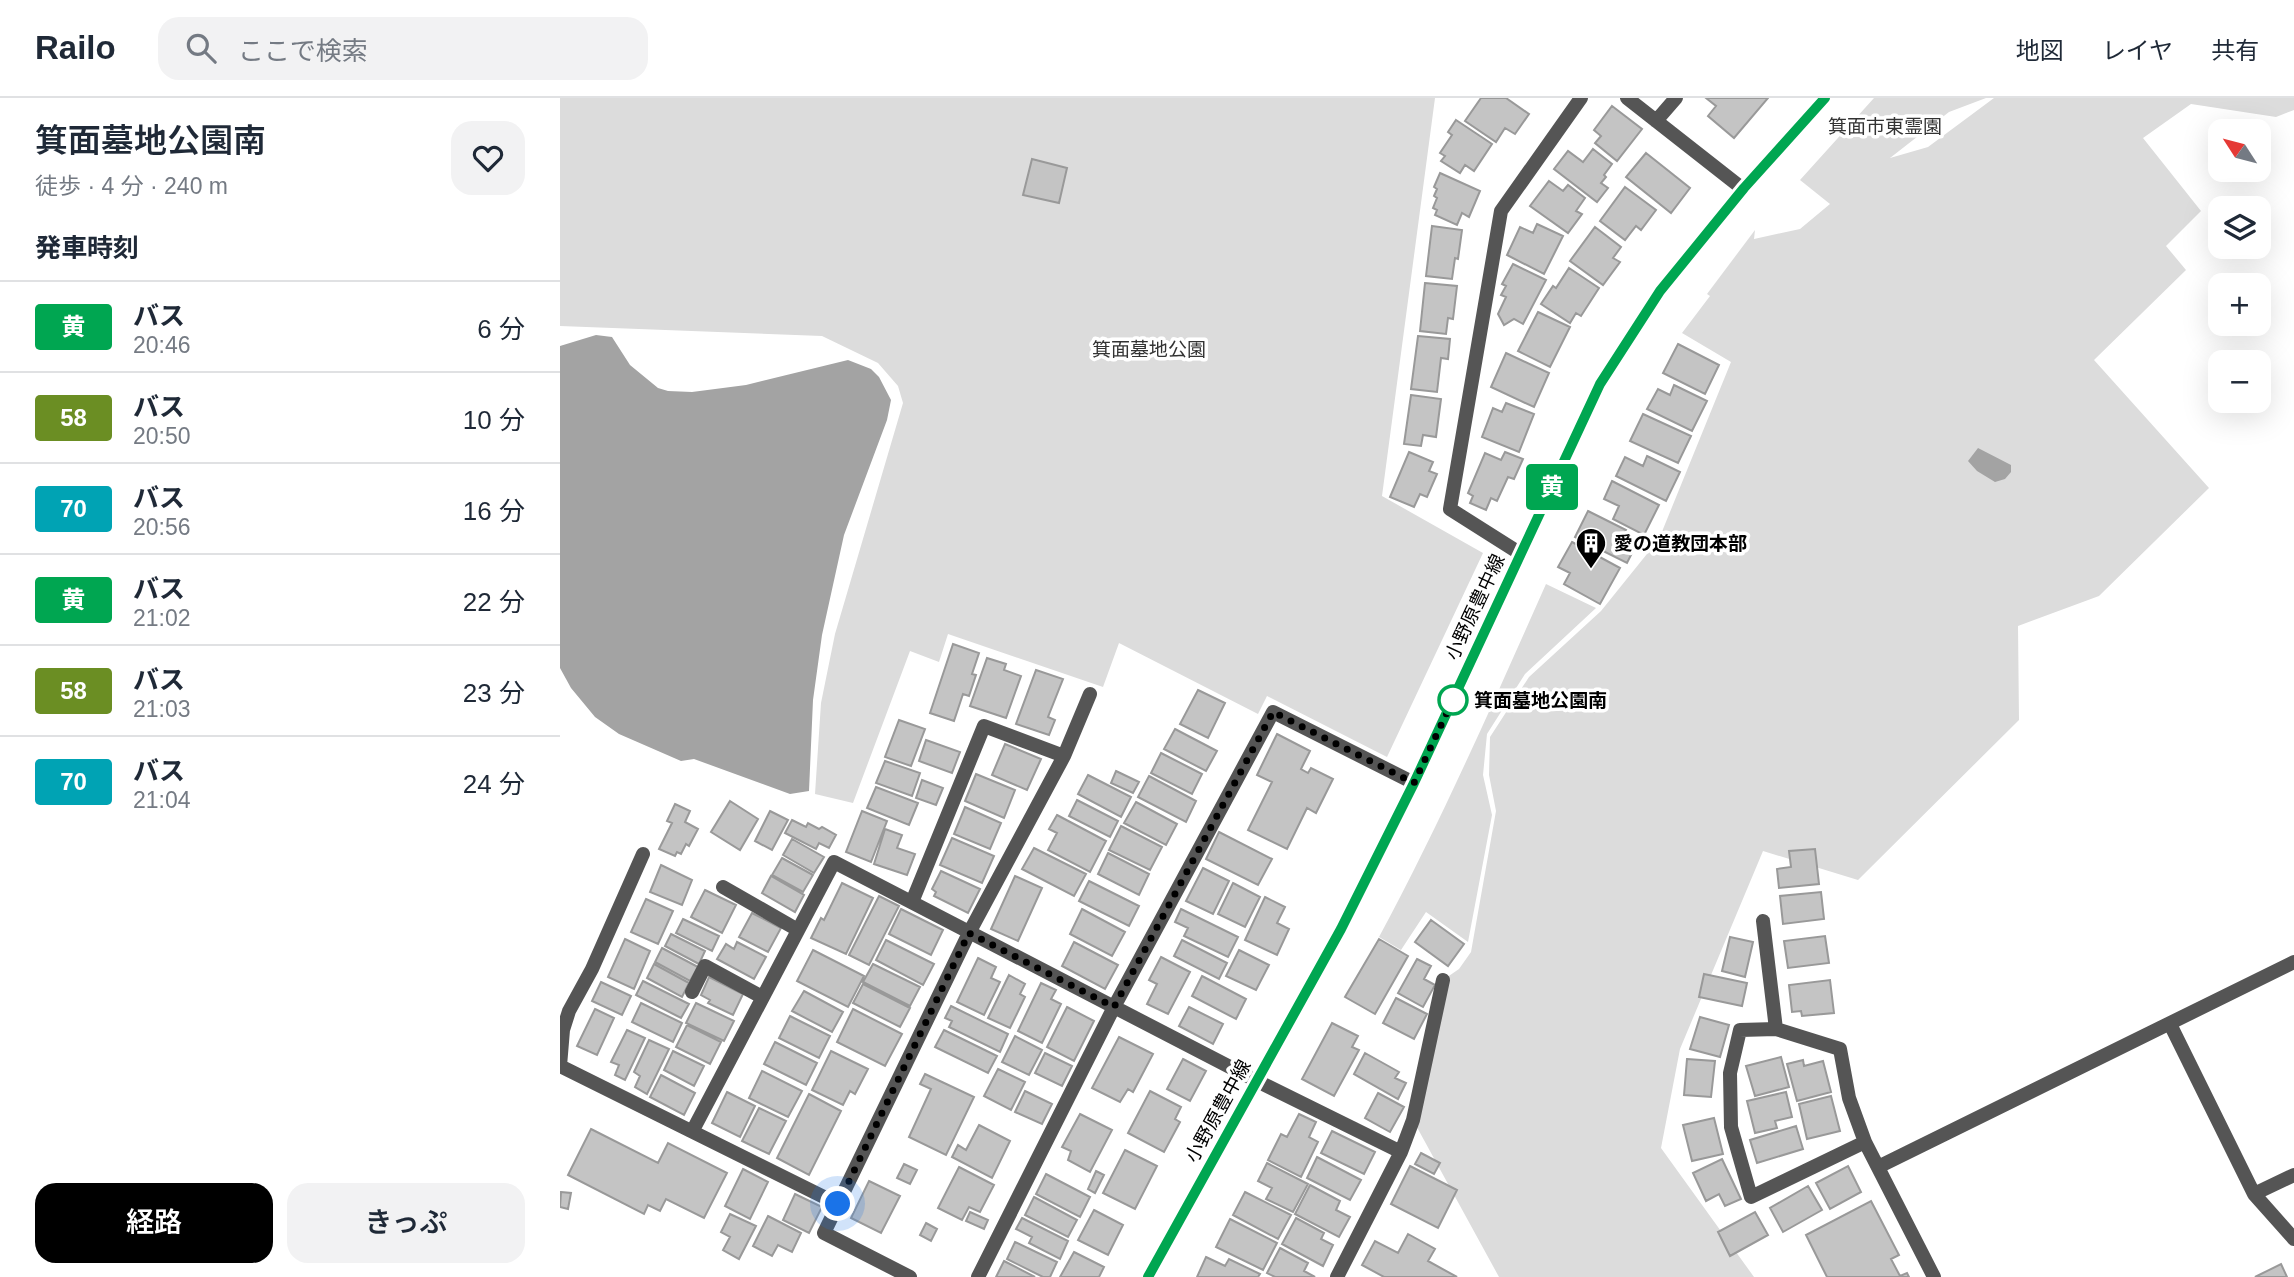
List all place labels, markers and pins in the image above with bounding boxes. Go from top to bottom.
building icon: 愛の道教団本部 [1574,526,1608,570]
place label: 愛の道教団本部 [1614,533,1747,554]
marker: 箕面墓地公園南 [1438,685,1468,715]
place label: 箕面墓地公園南 [1474,690,1607,711]

